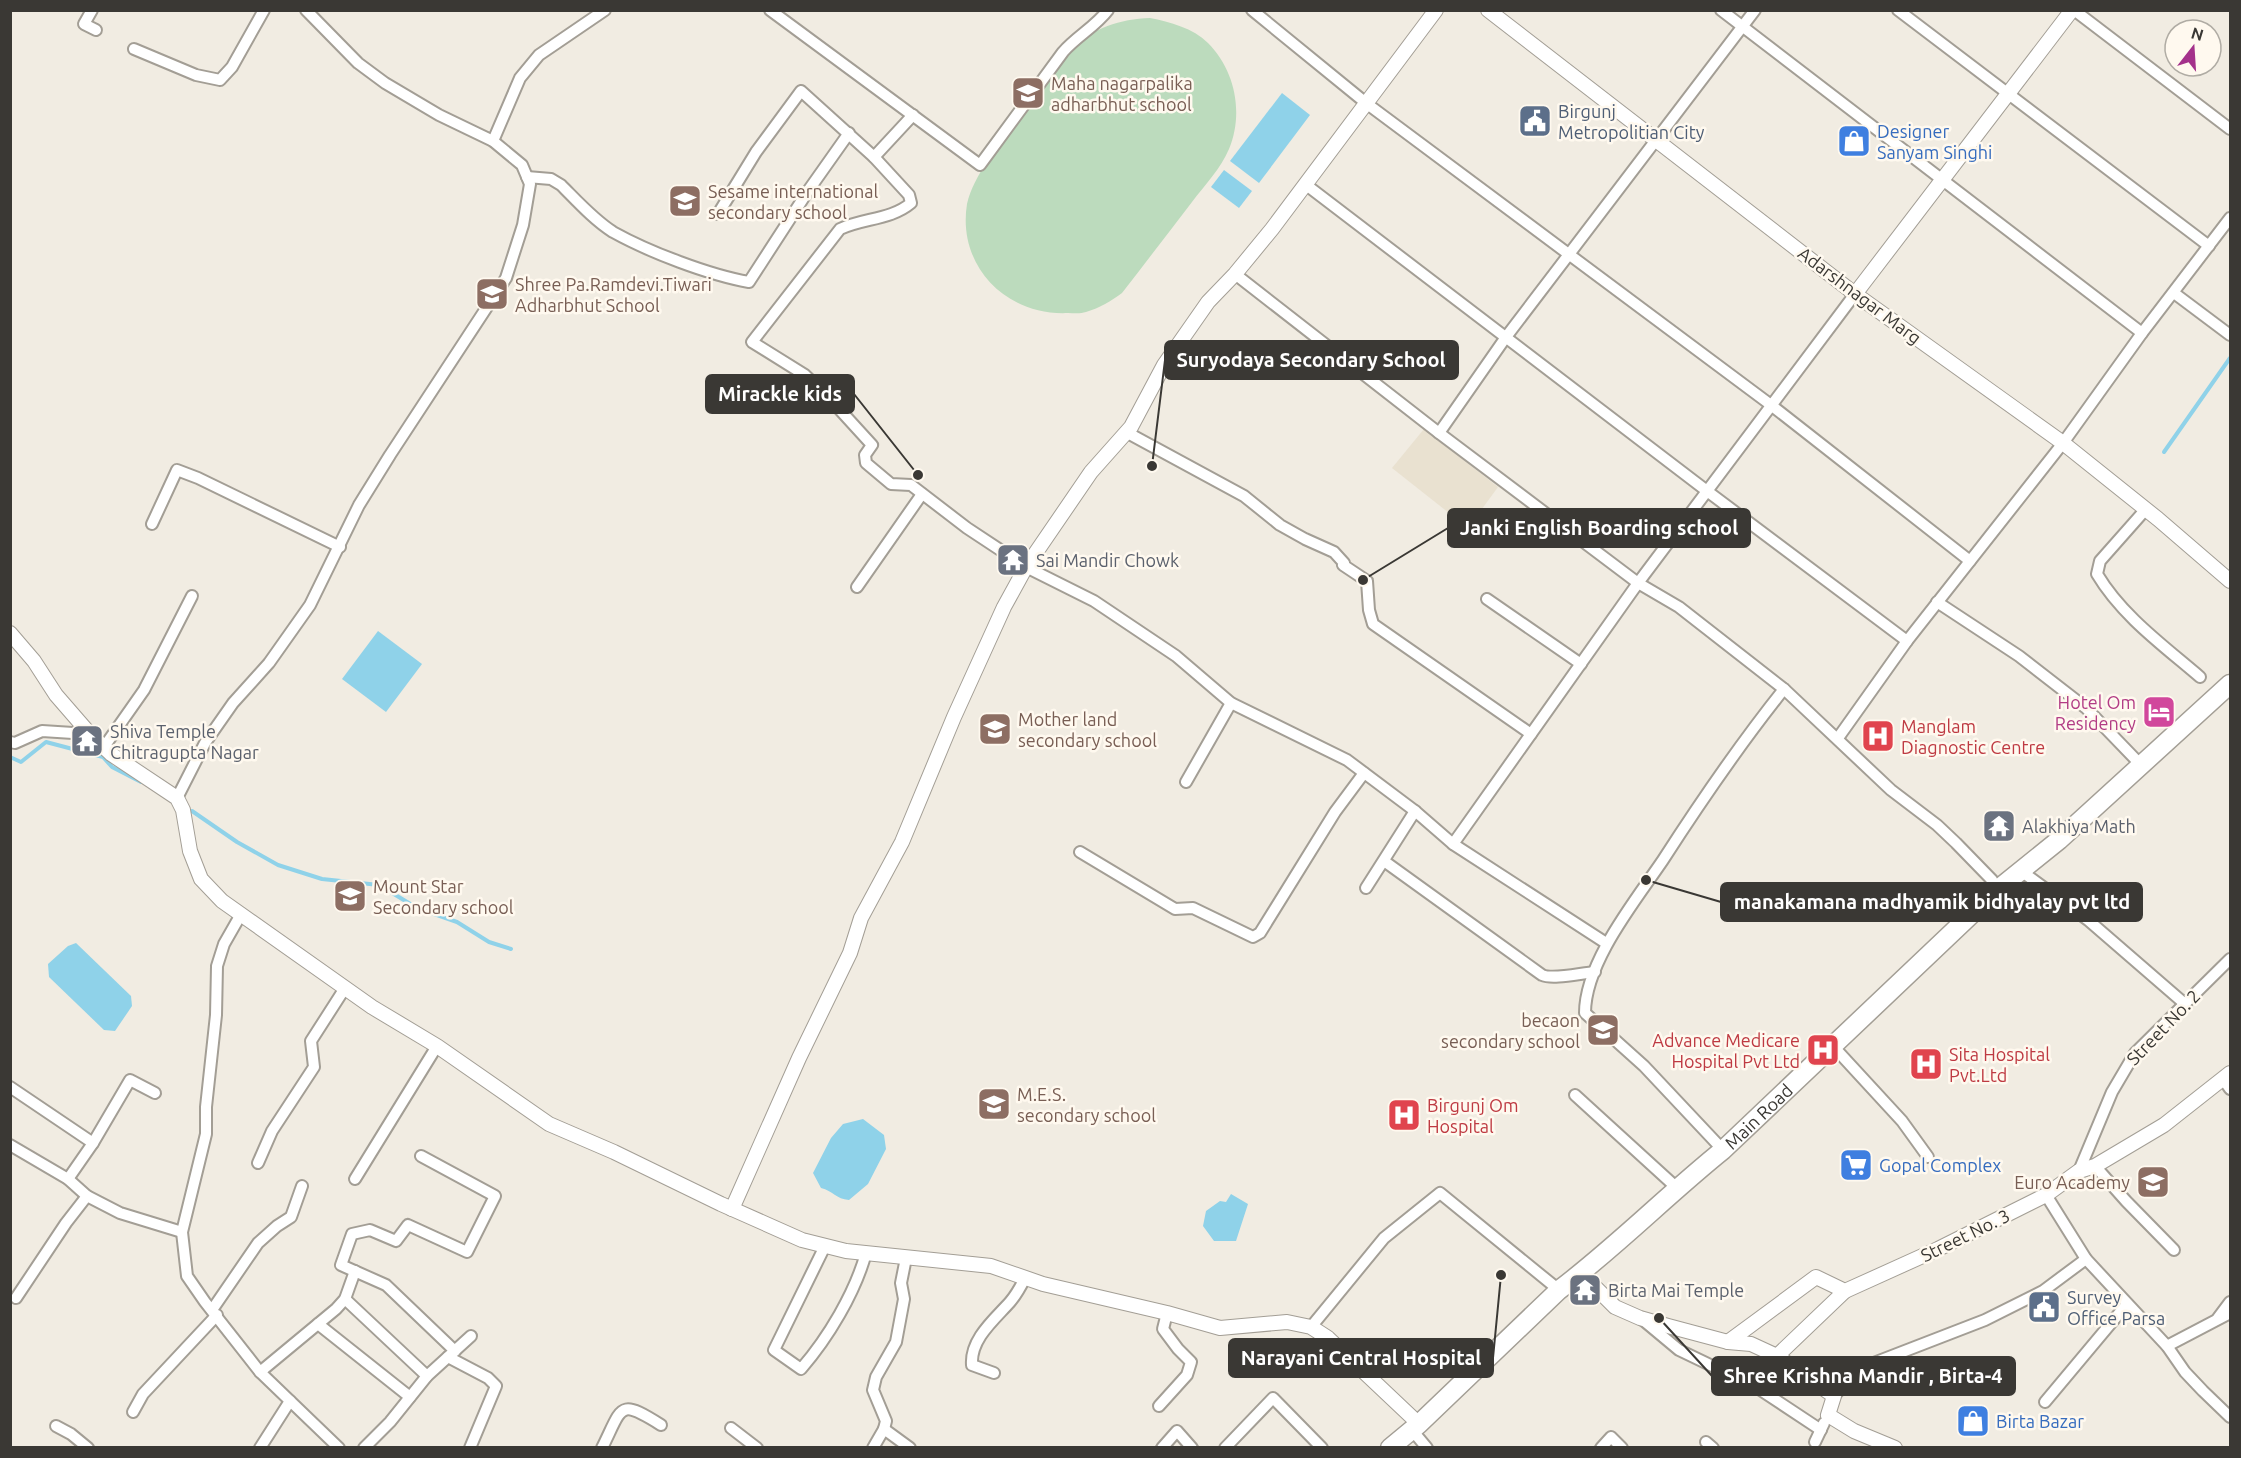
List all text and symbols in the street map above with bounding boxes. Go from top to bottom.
north arrow [2163,18,2223,78]
text: N [2189,23,2206,44]
place label: Maha nagarpalika adharbhut school [1051,73,1193,114]
school or university icon: Maha nagarpalika adharbhut school [1010,75,1046,111]
place label: Birgunj Metropolitian City [1558,101,1705,142]
public building icon: Birgunj Metropolitian City [1517,103,1553,139]
place label: Designer Sanyam Singhi [1877,121,1993,162]
shop icon: Designer Sanyam Singhi [1836,123,1872,159]
place label: Sesame international secondary school [708,181,879,222]
school or university icon: Sesame international secondary school [667,183,703,219]
street label: Adarshnagar Marg [1795,242,1925,348]
place label: Shree Pa.Ramdevi.Tiwari Adharbhut School [515,274,712,315]
school or university icon: Shree Pa.Ramdevi.Tiwari Adharbhut School [474,276,510,312]
callout: Suryodaya Secondary School [1165,341,1458,379]
text: Suryodaya Secondary School [1176,348,1446,371]
callout: Mirackle kids [706,375,854,413]
text: Mirackle kids [718,382,842,405]
callout: Janki English Boarding school [1448,509,1750,547]
text: Janki English Boarding school [1460,516,1738,539]
temple icon: Sai Mandir Chowk [995,542,1031,578]
place label: Sai Mandir Chowk [1036,550,1179,570]
place label: Hotel Om Residency [2055,692,2136,733]
hotel icon: Hotel Om Residency [2141,694,2177,730]
place label: Mother land secondary school [1018,709,1157,750]
school or university icon: Mother land secondary school [977,711,1013,747]
place label: Manglam Diagnostic Centre [1901,716,2045,757]
hospital icon: Manglam Diagnostic Centre [1860,718,1896,754]
place label: Shiva Temple Chitragupta Nagar [110,721,259,762]
temple icon: Shiva Temple Chitragupta Nagar [69,723,105,759]
temple icon: Alakhiya Math [1981,808,2017,844]
place label: Alakhiya Math [2022,816,2136,836]
place label: Mount Star Secondary school [373,876,514,917]
school or university icon: Mount Star Secondary school [332,878,368,914]
callout: manakamana madhyamik bidhyalay pvt ltd [1721,883,2142,921]
text: manakamana madhyamik bidhyalay pvt ltd [1734,890,2130,913]
street label: Street No. 2 [2122,985,2204,1069]
place label: becaon secondary school [1441,1010,1580,1051]
school or university icon: becaon secondary school [1585,1012,1621,1048]
place label: Advance Medicare Hospital Pvt Ltd [1652,1030,1800,1071]
hospital icon: Advance Medicare Hospital Pvt Ltd [1805,1032,1841,1068]
place label: Sita Hospital Pvt.Ltd [1949,1044,2050,1085]
hospital icon: Sita Hospital Pvt.Ltd [1908,1046,1944,1082]
street label: Main Road [1721,1080,1796,1153]
place label: M.E.S. secondary school [1017,1084,1156,1125]
school or university icon: M.E.S. secondary school [976,1086,1012,1122]
place label: Birgunj Om Hospital [1427,1095,1519,1136]
hospital icon: Birgunj Om Hospital [1386,1097,1422,1133]
supermarket icon: Gopal Complex [1838,1147,1874,1183]
place label: Gopal Complex [1879,1155,2001,1175]
school or university icon: Euro Academy [2135,1164,2171,1200]
place label: Euro Academy [2014,1172,2130,1192]
street label: Street No. 3 [1917,1205,2013,1265]
temple icon: Birta Mai Temple [1567,1272,1603,1308]
place label: Birta Mai Temple [1608,1280,1744,1300]
place label: Survey Office Parsa [2067,1287,2165,1328]
public building icon: Survey Office Parsa [2026,1289,2062,1325]
callout: Narayani Central Hospital [1229,1339,1493,1377]
text: Narayani Central Hospital [1241,1346,1481,1369]
callout: Shree Krishna Mandir , Birta-4 [1712,1357,2015,1395]
text: Shree Krishna Mandir , Birta-4 [1724,1364,2002,1387]
shop icon: Birta Bazar [1955,1403,1991,1439]
place label: Birta Bazar [1996,1411,2084,1431]

